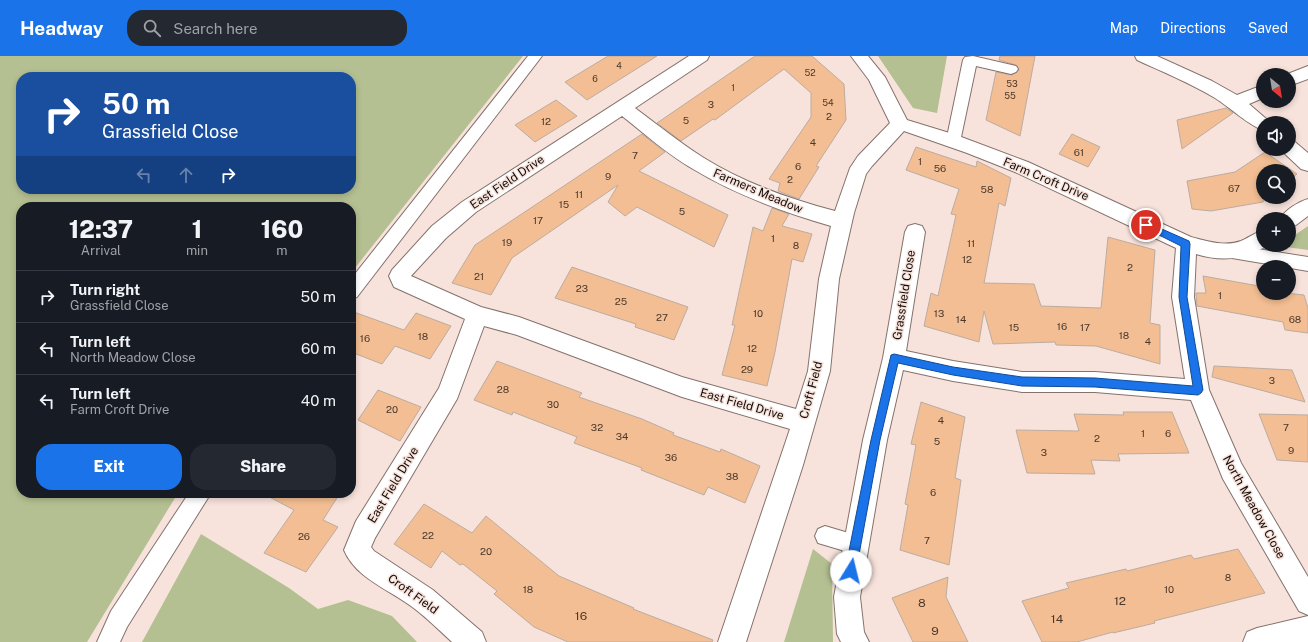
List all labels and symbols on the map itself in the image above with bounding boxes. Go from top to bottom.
house number: 4 [616,60,622,71]
house number: 52 [804,67,816,78]
north arrow [1256,68,1296,108]
house number: 6 [592,73,598,84]
house number: 53 [1006,78,1018,89]
house number: 1 [731,82,735,93]
house number: 55 [1004,90,1016,101]
house number: 54 [822,97,834,108]
house number: 3 [708,98,714,110]
house number: 2 [826,110,832,122]
house number: 5 [683,114,689,126]
house number: 12 [541,115,551,127]
house number: 4 [810,136,816,148]
house number: 61 [1074,146,1084,158]
house number: 7 [632,149,638,161]
street label: East Field Drive [467,152,547,212]
house number: 1 [918,155,922,167]
street label: Farm Croft Drive [1001,155,1091,203]
house number: 6 [795,160,801,172]
house number: 56 [934,162,946,174]
street label: Farmers Meadow [711,166,806,216]
house number: 9 [605,170,611,182]
house number: 2 [787,173,793,185]
house number: 67 [1228,182,1240,194]
house number: 58 [981,183,993,195]
house number: 11 [575,188,583,200]
house number: 15 [559,198,569,210]
house number: 5 [679,205,685,217]
pin [1129,208,1163,242]
house number: 17 [533,214,543,226]
house number: 1 [771,232,775,244]
house number: 19 [502,236,512,248]
house number: 11 [967,237,975,249]
house number: 8 [793,239,799,251]
street label: Grassfield Close [890,249,918,341]
house number: 12 [962,253,972,265]
house number: 2 [1127,261,1133,273]
house number: 21 [474,270,484,282]
house number: 23 [576,282,588,294]
house number: 1 [1218,289,1222,301]
house number: 25 [615,295,627,307]
house number: 10 [753,307,763,319]
house number: 13 [934,307,944,319]
house number: 27 [656,311,668,323]
house number: 14 [956,313,966,325]
house number: 68 [1289,313,1301,325]
house number: 16 [1057,320,1067,332]
house number: 15 [1009,321,1019,333]
house number: 17 [1080,321,1090,333]
house number: 18 [1119,329,1129,341]
house number: 18 [418,330,428,342]
house number: 16 [360,332,370,344]
house number: 4 [1145,335,1151,347]
house number: 12 [747,342,757,354]
street label: Croft Field [797,360,825,420]
house number: 29 [741,363,753,375]
house number: 3 [1269,374,1275,386]
house number: 28 [497,383,509,395]
street label: East Field Drive [699,385,786,423]
house number: 30 [547,398,559,410]
house number: 20 [386,403,398,415]
house number: 4 [938,414,944,426]
house number: 32 [591,421,603,433]
house number: 7 [1283,421,1289,433]
house number: 1 [1141,427,1145,439]
house number: 6 [1165,427,1171,439]
house number: 34 [616,430,628,442]
house number: 2 [1094,432,1100,444]
house number: 5 [934,435,940,447]
street label: East Field Drive [365,444,421,526]
house number: 9 [1288,444,1294,456]
house number: 3 [1041,446,1047,458]
house number: 36 [665,451,677,463]
street label: North Meadow Close [1220,453,1288,561]
house number: 38 [726,470,738,482]
house number: 6 [930,486,936,498]
house number: 22 [422,529,434,541]
house number: 26 [298,530,310,542]
house number: 7 [924,534,930,546]
house number: 20 [480,545,492,557]
position arrow [830,550,872,592]
street label: Croft Field [385,571,441,617]
house number: 8 [1225,571,1231,583]
house number: 18 [523,583,533,595]
house number: 10 [1164,583,1174,595]
house number: 12 [1114,594,1126,608]
house number: 8 [918,596,926,610]
house number: 16 [575,609,587,623]
house number: 14 [1051,612,1064,626]
house number: 9 [931,624,939,638]

